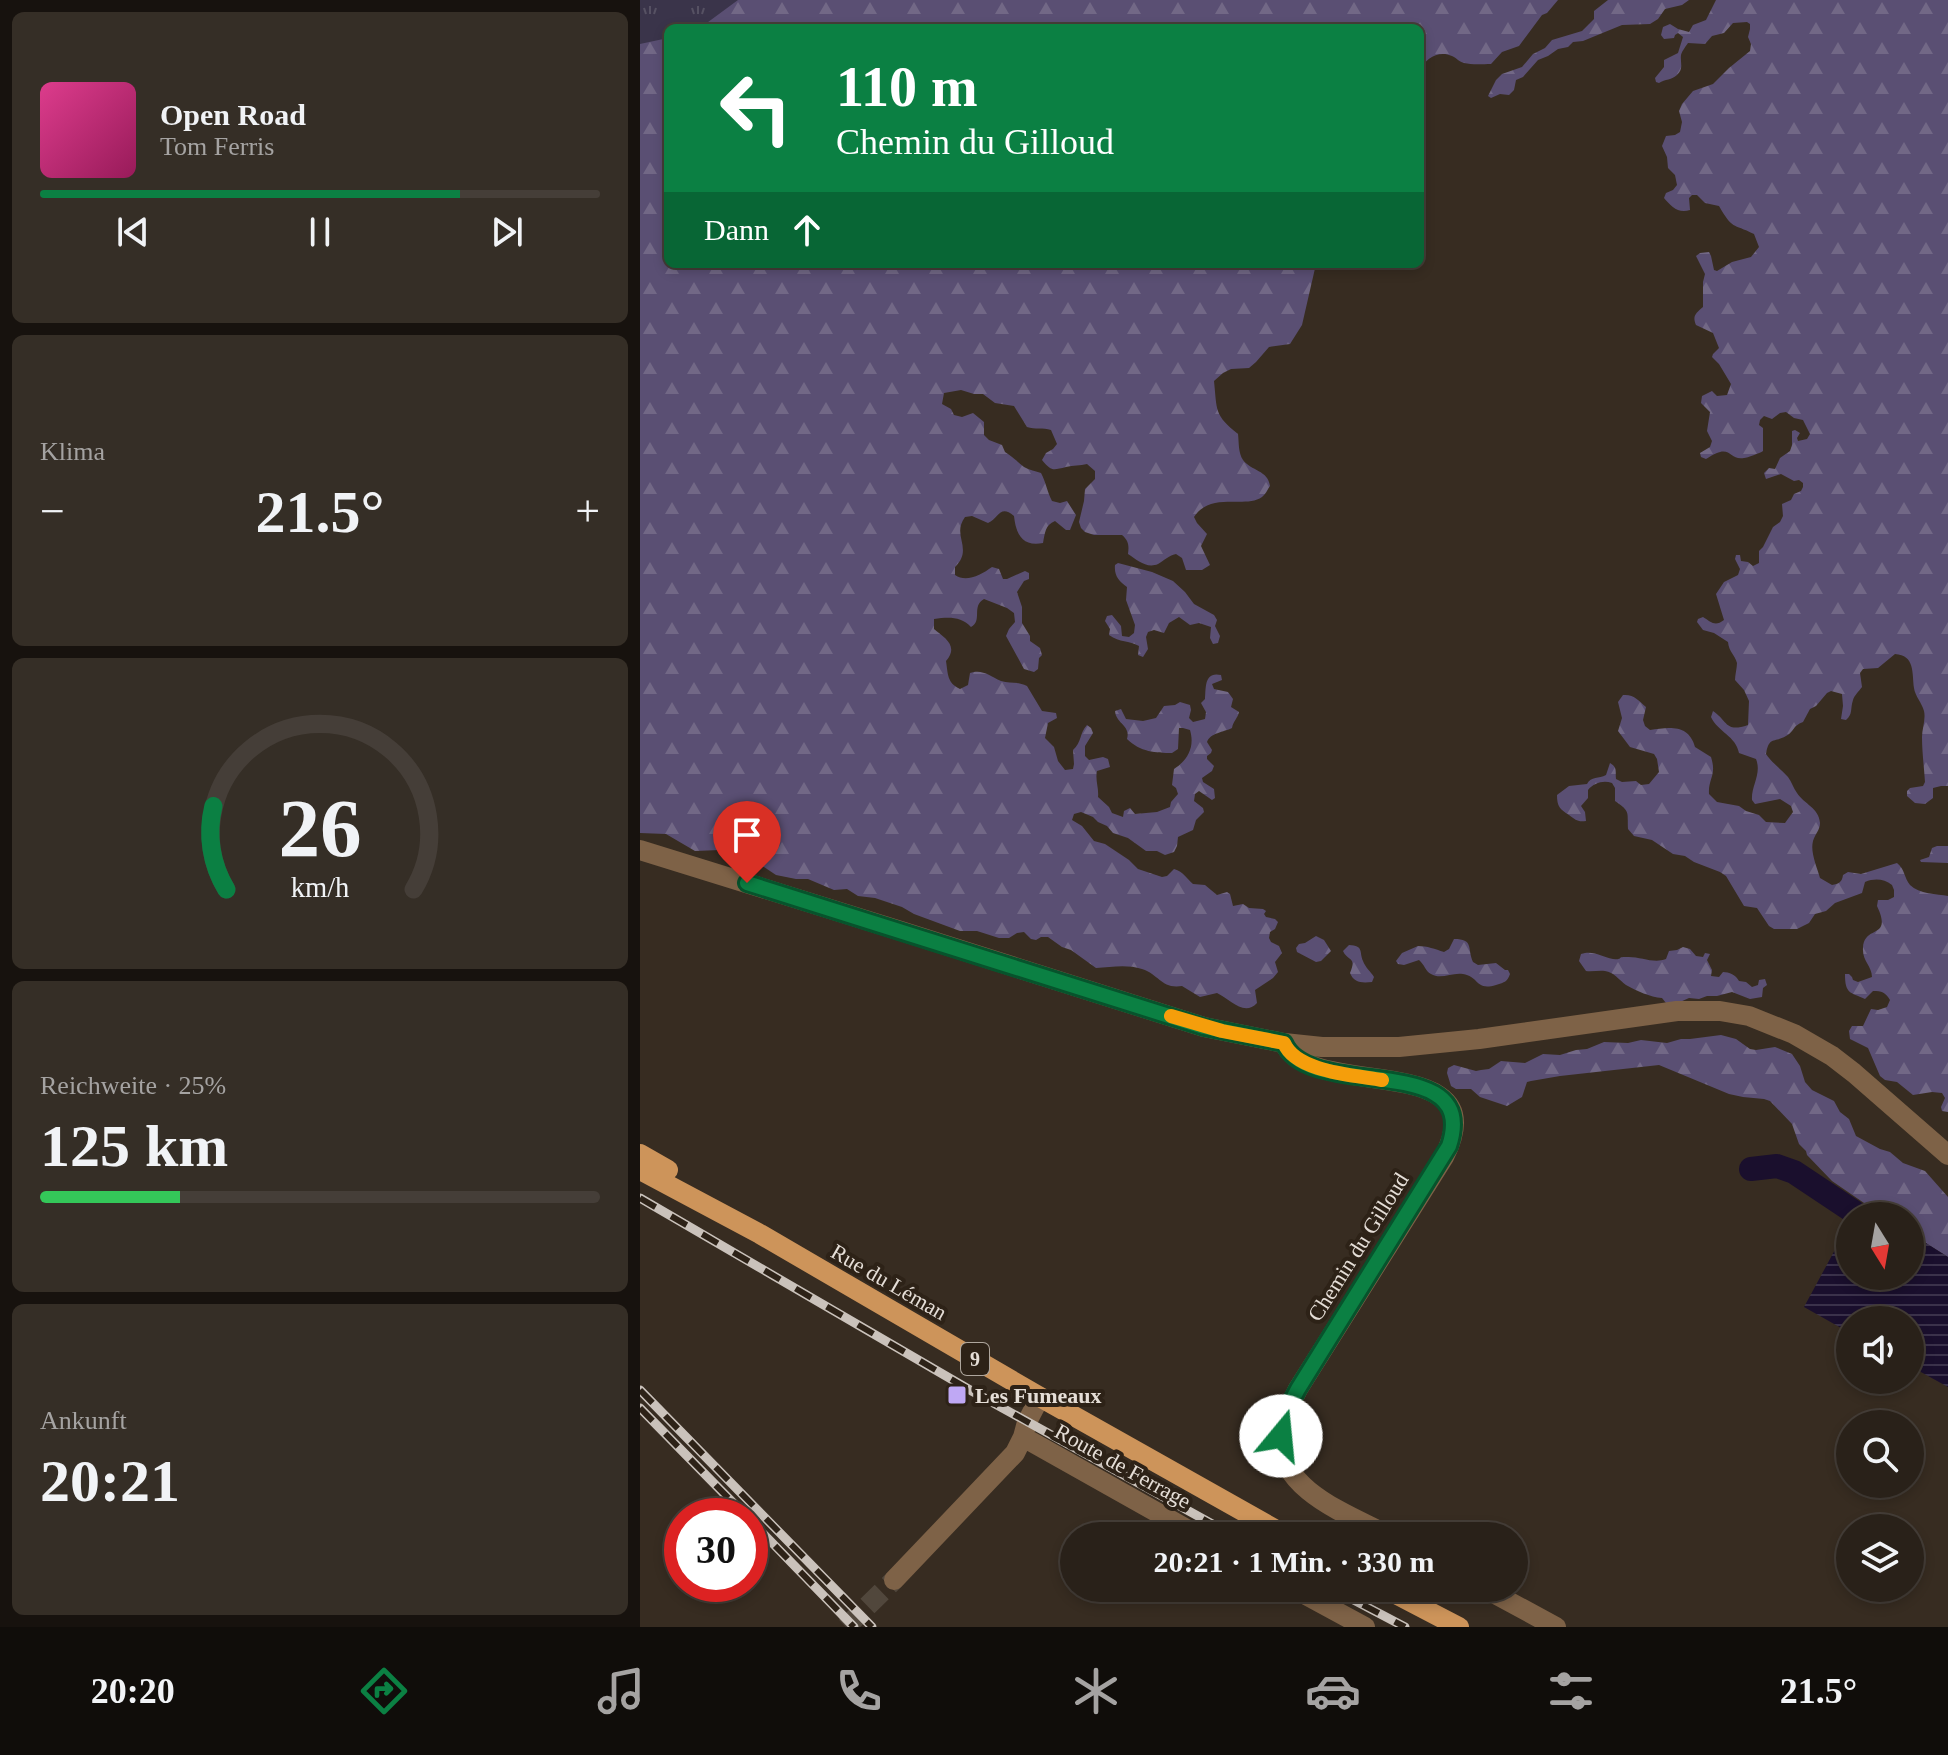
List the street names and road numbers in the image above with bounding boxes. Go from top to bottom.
street label: Chemin du Gilloud [1302,1168,1414,1326]
street label: Rue du Léman [827,1239,951,1325]
road number: 9 [961,1343,989,1375]
street label: Route de Ferrage [1051,1418,1195,1514]

